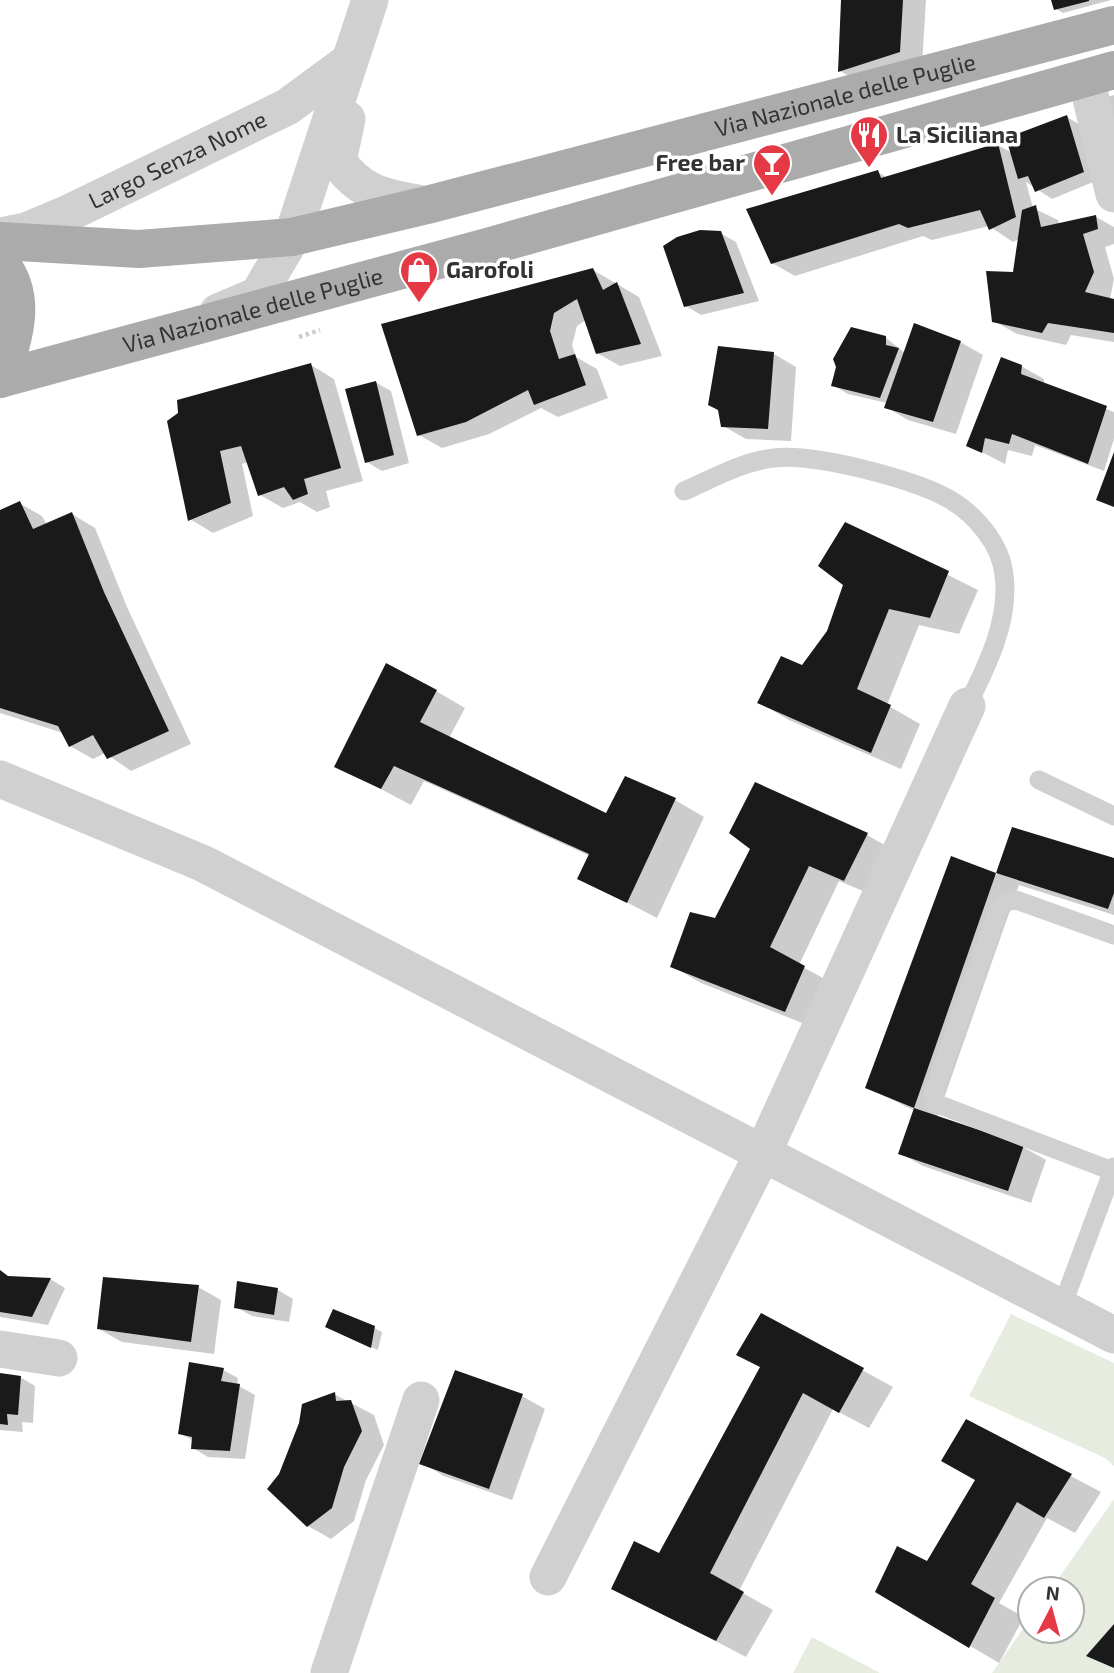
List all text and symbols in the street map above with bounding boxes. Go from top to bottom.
street label: Via Nazionale delle Puglie [712,47,979,142]
street label: Largo Senza Nome [84,104,271,214]
restaurant icon: La Siciliana [848,114,890,169]
place label: La Siciliana [896,120,1018,148]
bar icon: Free bar [751,142,793,197]
place label: Free bar [655,148,745,176]
shop icon: Garofoli [398,249,440,304]
place label: Garofoli [446,255,534,283]
street label: Via Nazionale delle Puglie [119,261,386,358]
north arrow [1016,1575,1086,1645]
text: N [1045,1580,1061,1605]

